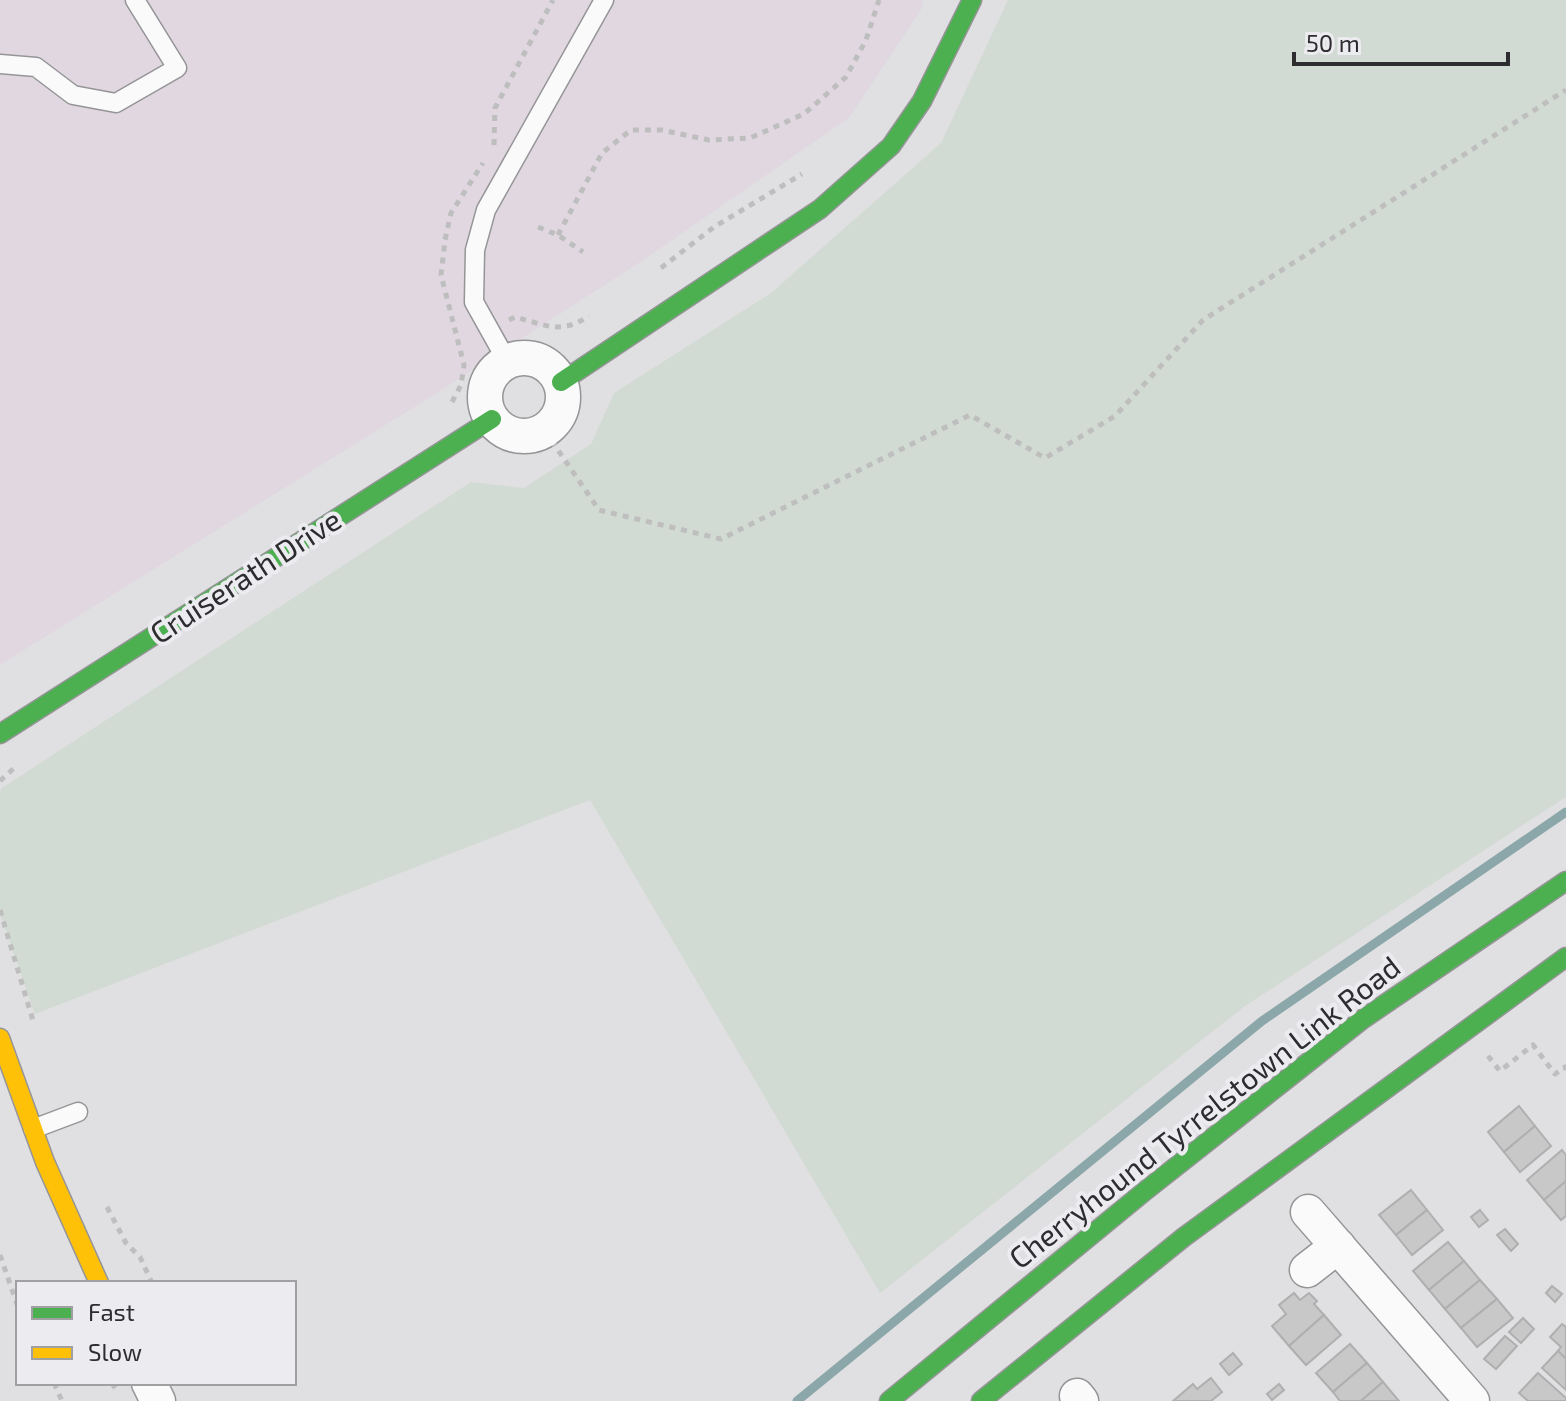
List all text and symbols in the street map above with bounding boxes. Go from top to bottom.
scale bar [1294,16,1508,66]
text: 50 m [1306,28,1360,57]
street label: Cruiserath Drive [143,500,347,650]
street label: Cherryhound Tyrrelstown Link Road [1001,948,1406,1275]
legend [16,1281,296,1385]
text: Fast [88,1297,135,1326]
text: Slow [88,1337,142,1366]

